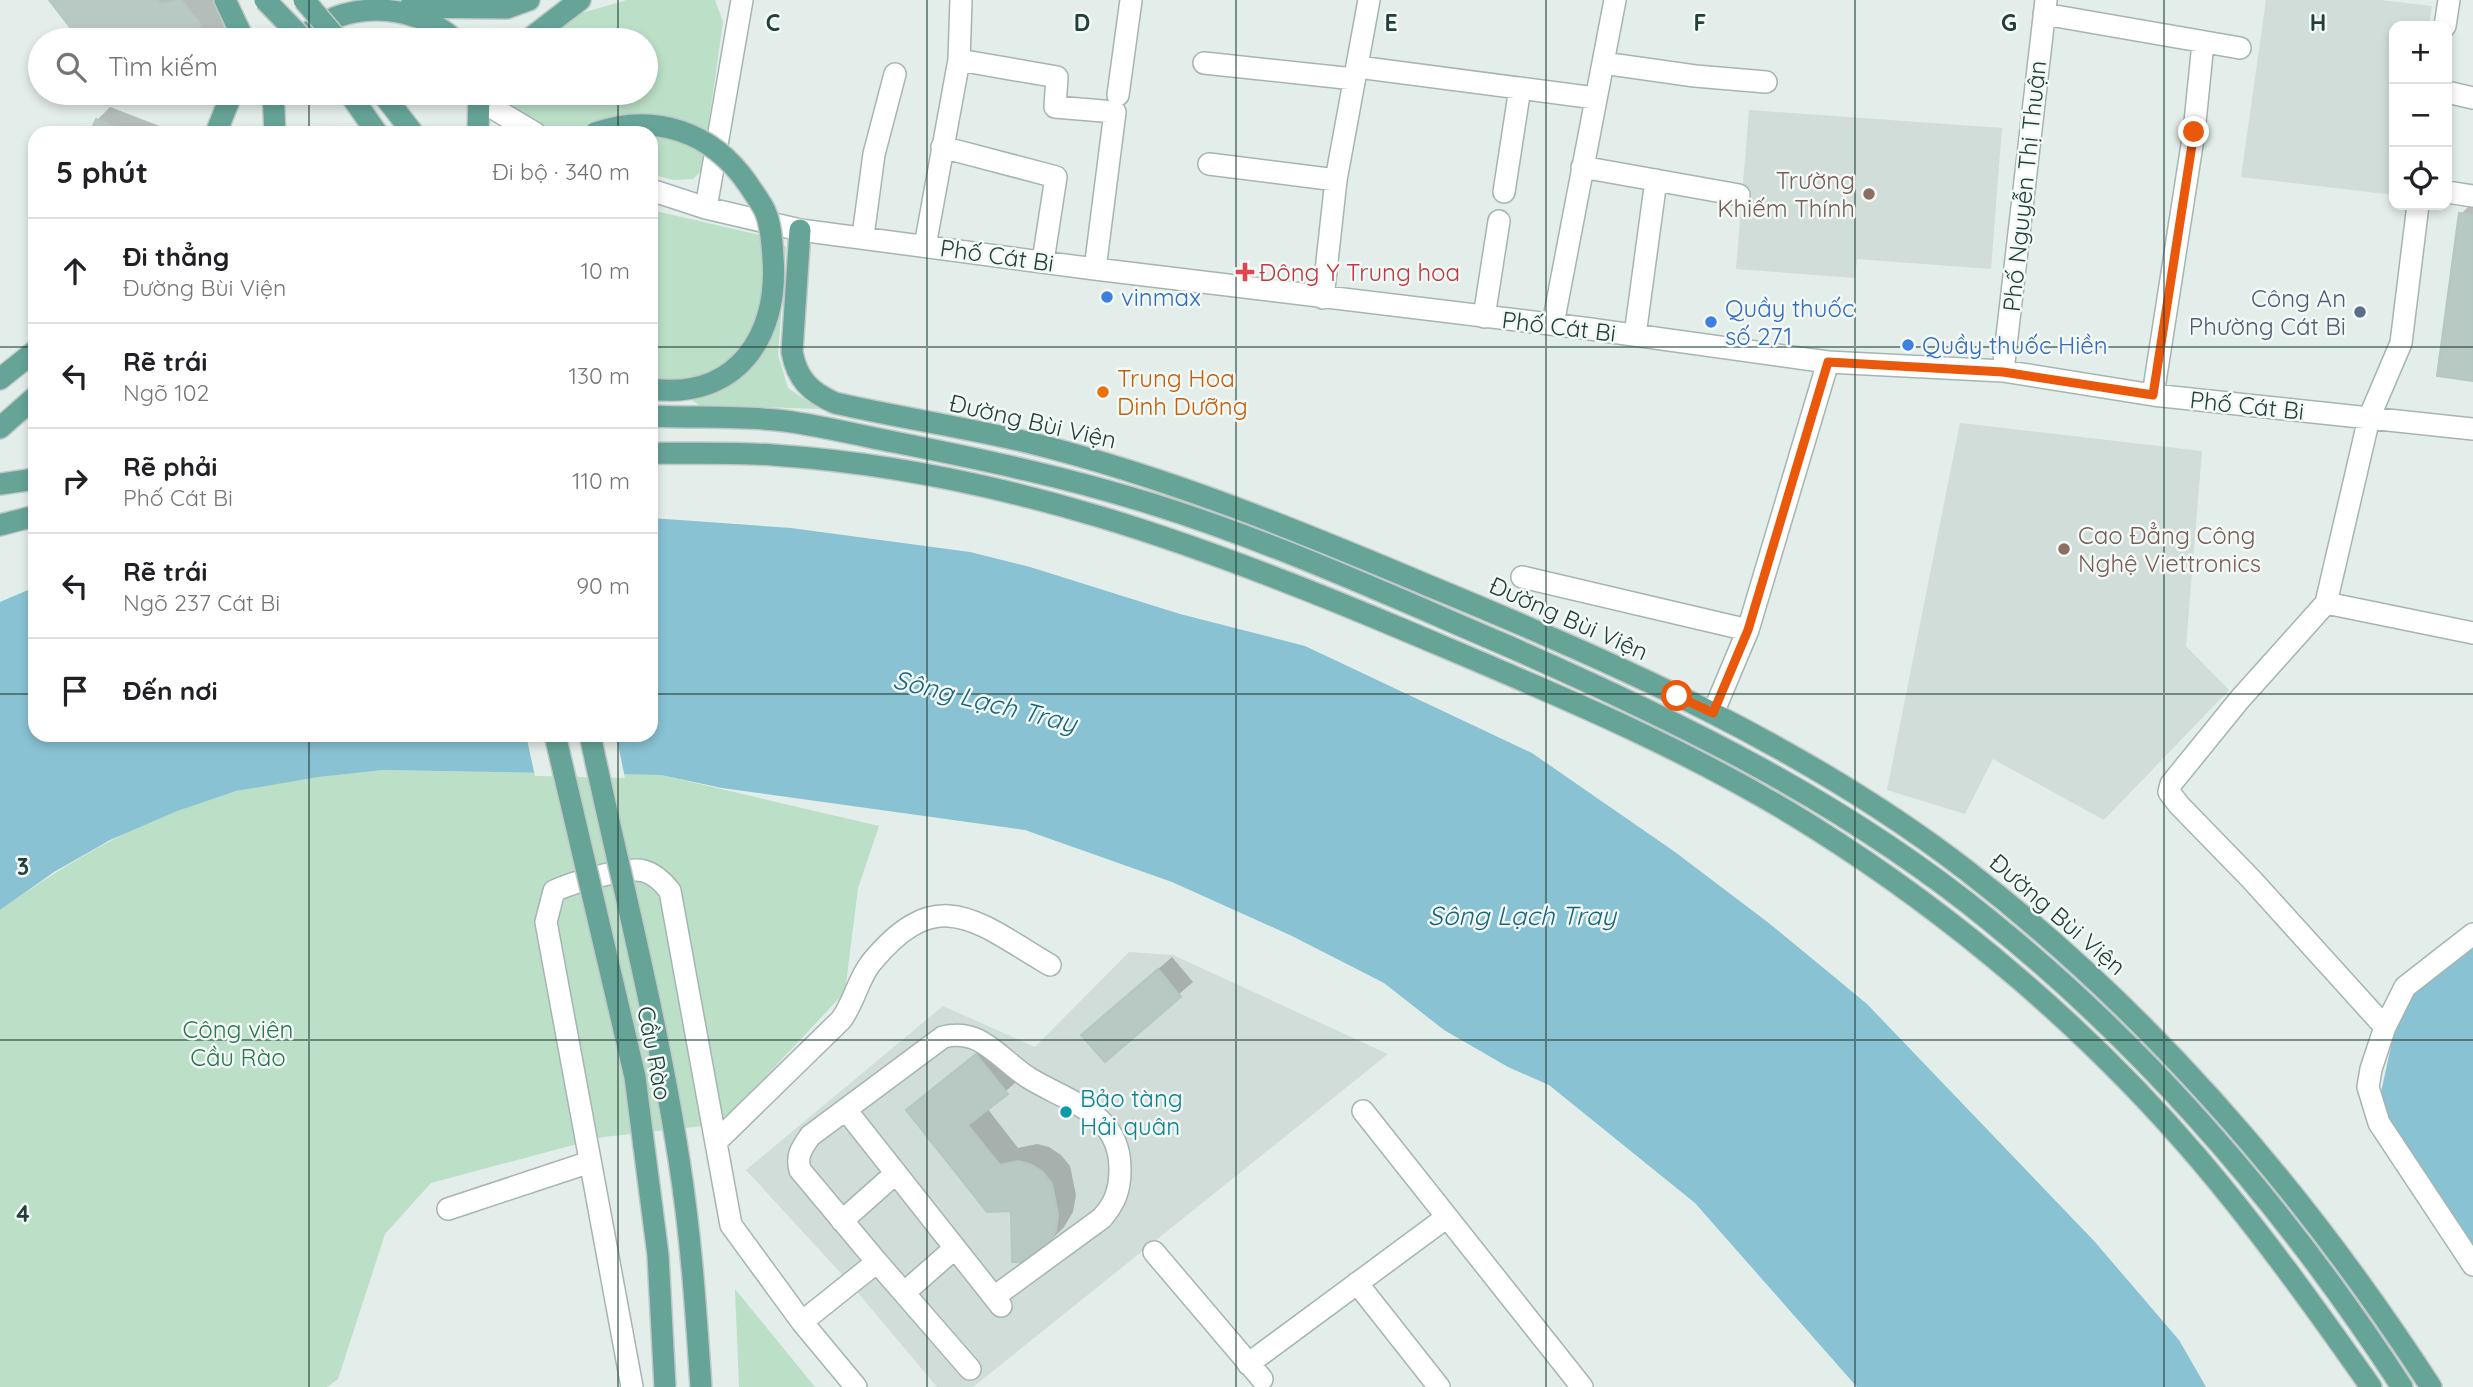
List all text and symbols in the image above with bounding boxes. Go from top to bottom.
text: C [766,8,780,37]
text: D [1074,8,1090,37]
text: E [1384,8,1398,37]
text: F [1694,8,1706,37]
text: G [2001,8,2017,37]
text: H [2310,8,2326,37]
map controls [2389,21,2452,210]
button: + [2389,21,2452,84]
search box [28,28,658,105]
icon: search [52,48,90,86]
text: Tìm kiếm [108,50,218,83]
street label: Phố Nguyễn Thị Thuận [1996,59,2052,313]
button: − [2389,84,2452,147]
route end [2178,116,2209,147]
button: locate [2389,147,2452,210]
text: 5 phút [56,153,148,191]
text: Đi bộ · 340 m [492,157,630,186]
place label: Trường Khiếm Thính [1717,165,1855,223]
marker: Trường Khiếm Thính [1861,186,1877,202]
street label: Phố Cát Bi [938,232,1056,278]
text: Đi thẳng [123,240,229,273]
icon: ahead [56,252,94,290]
text: 10 m [581,256,630,285]
place label: Đông Y Trung hoa [1259,257,1460,287]
marker: Đông Y Trung hoa [1237,264,1253,280]
text: Đường Bùi Viện [123,273,286,302]
place label: vinmax [1121,282,1201,312]
place label: Công An Phường Cát Bi [2189,283,2346,341]
marker: vinmax [1099,289,1115,305]
place label: Quầy thuốc số 271 [1725,293,1854,351]
street label: Phố Cát Bi [1500,304,1618,348]
marker: Công An Phường Cát Bi [2352,304,2368,320]
marker: Quầy thuốc số 271 [1703,314,1719,330]
place label: Quầy thuốc Hiền [1922,330,2108,360]
marker: Quầy thuốc Hiền [1900,337,1916,353]
text: Rẽ trái [123,345,207,378]
icon: left [56,357,94,395]
text: 130 m [568,361,630,390]
place label: Trung Hoa Dinh Dưỡng [1117,363,1248,421]
text: Ngõ 102 [123,378,209,407]
marker: Trung Hoa Dinh Dưỡng [1095,384,1111,400]
street label: Phố Cát Bi [2188,384,2306,426]
street label: Đường Bùi Viện [947,387,1119,455]
text: Rẽ phải [123,450,217,483]
icon: right [56,462,94,500]
text: 110 m [572,466,630,495]
text: Phố Cát Bi [123,483,233,512]
place label: Cao Đẳng Công Nghệ Viettronics [2078,520,2261,578]
marker: Cao Đẳng Công Nghệ Viettronics [2056,541,2072,557]
text: Rẽ trái [123,555,207,588]
icon: left [56,567,94,605]
street label: Đường Bùi Viện [1485,570,1653,666]
text: 90 m [576,571,630,600]
text: Ngõ 237 Cát Bi [123,588,280,617]
water label: Sông Lạch Tray [890,662,1081,740]
icon: arrive [56,672,94,710]
text: Đến nơi [123,674,218,707]
route start [1661,680,1692,711]
street label: Đường Bùi Viện [1984,847,2132,981]
text: 3 [17,852,29,881]
water label: Sông Lạch Tray [1428,899,1617,932]
street label: Cầu Rào [631,1003,679,1103]
park label: Công viên Cầu Rào [183,1014,293,1072]
place label: Bảo tàng Hải quân [1080,1083,1183,1141]
marker: Bảo tàng Hải quân [1058,1104,1074,1120]
text: 4 [16,1199,30,1228]

